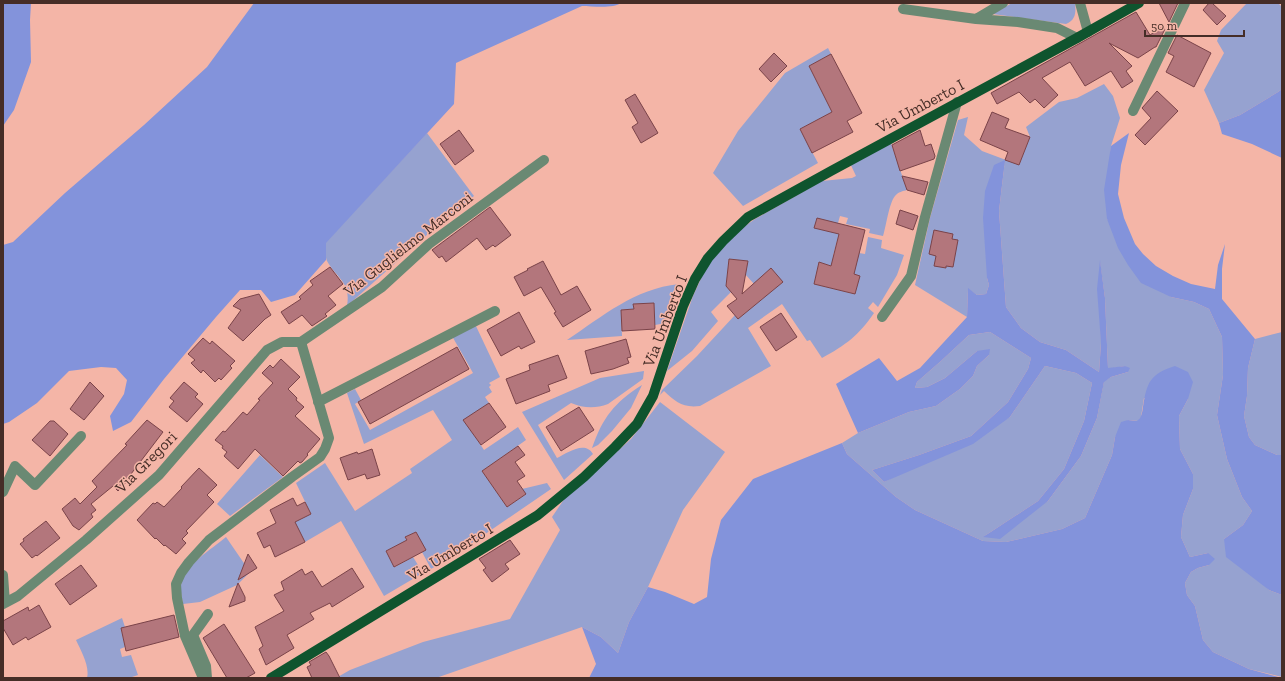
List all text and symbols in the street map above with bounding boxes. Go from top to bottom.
scale bar [1145,12,1244,38]
text: 50 m [1151,19,1178,33]
street label: Via Umberto I [872,75,967,138]
street label: Via Guglielmo Marconi [339,187,477,301]
street label: Via Umberto I [638,273,691,370]
street label: Via Gregori [111,427,181,497]
street label: Via Umberto I [403,519,496,586]

